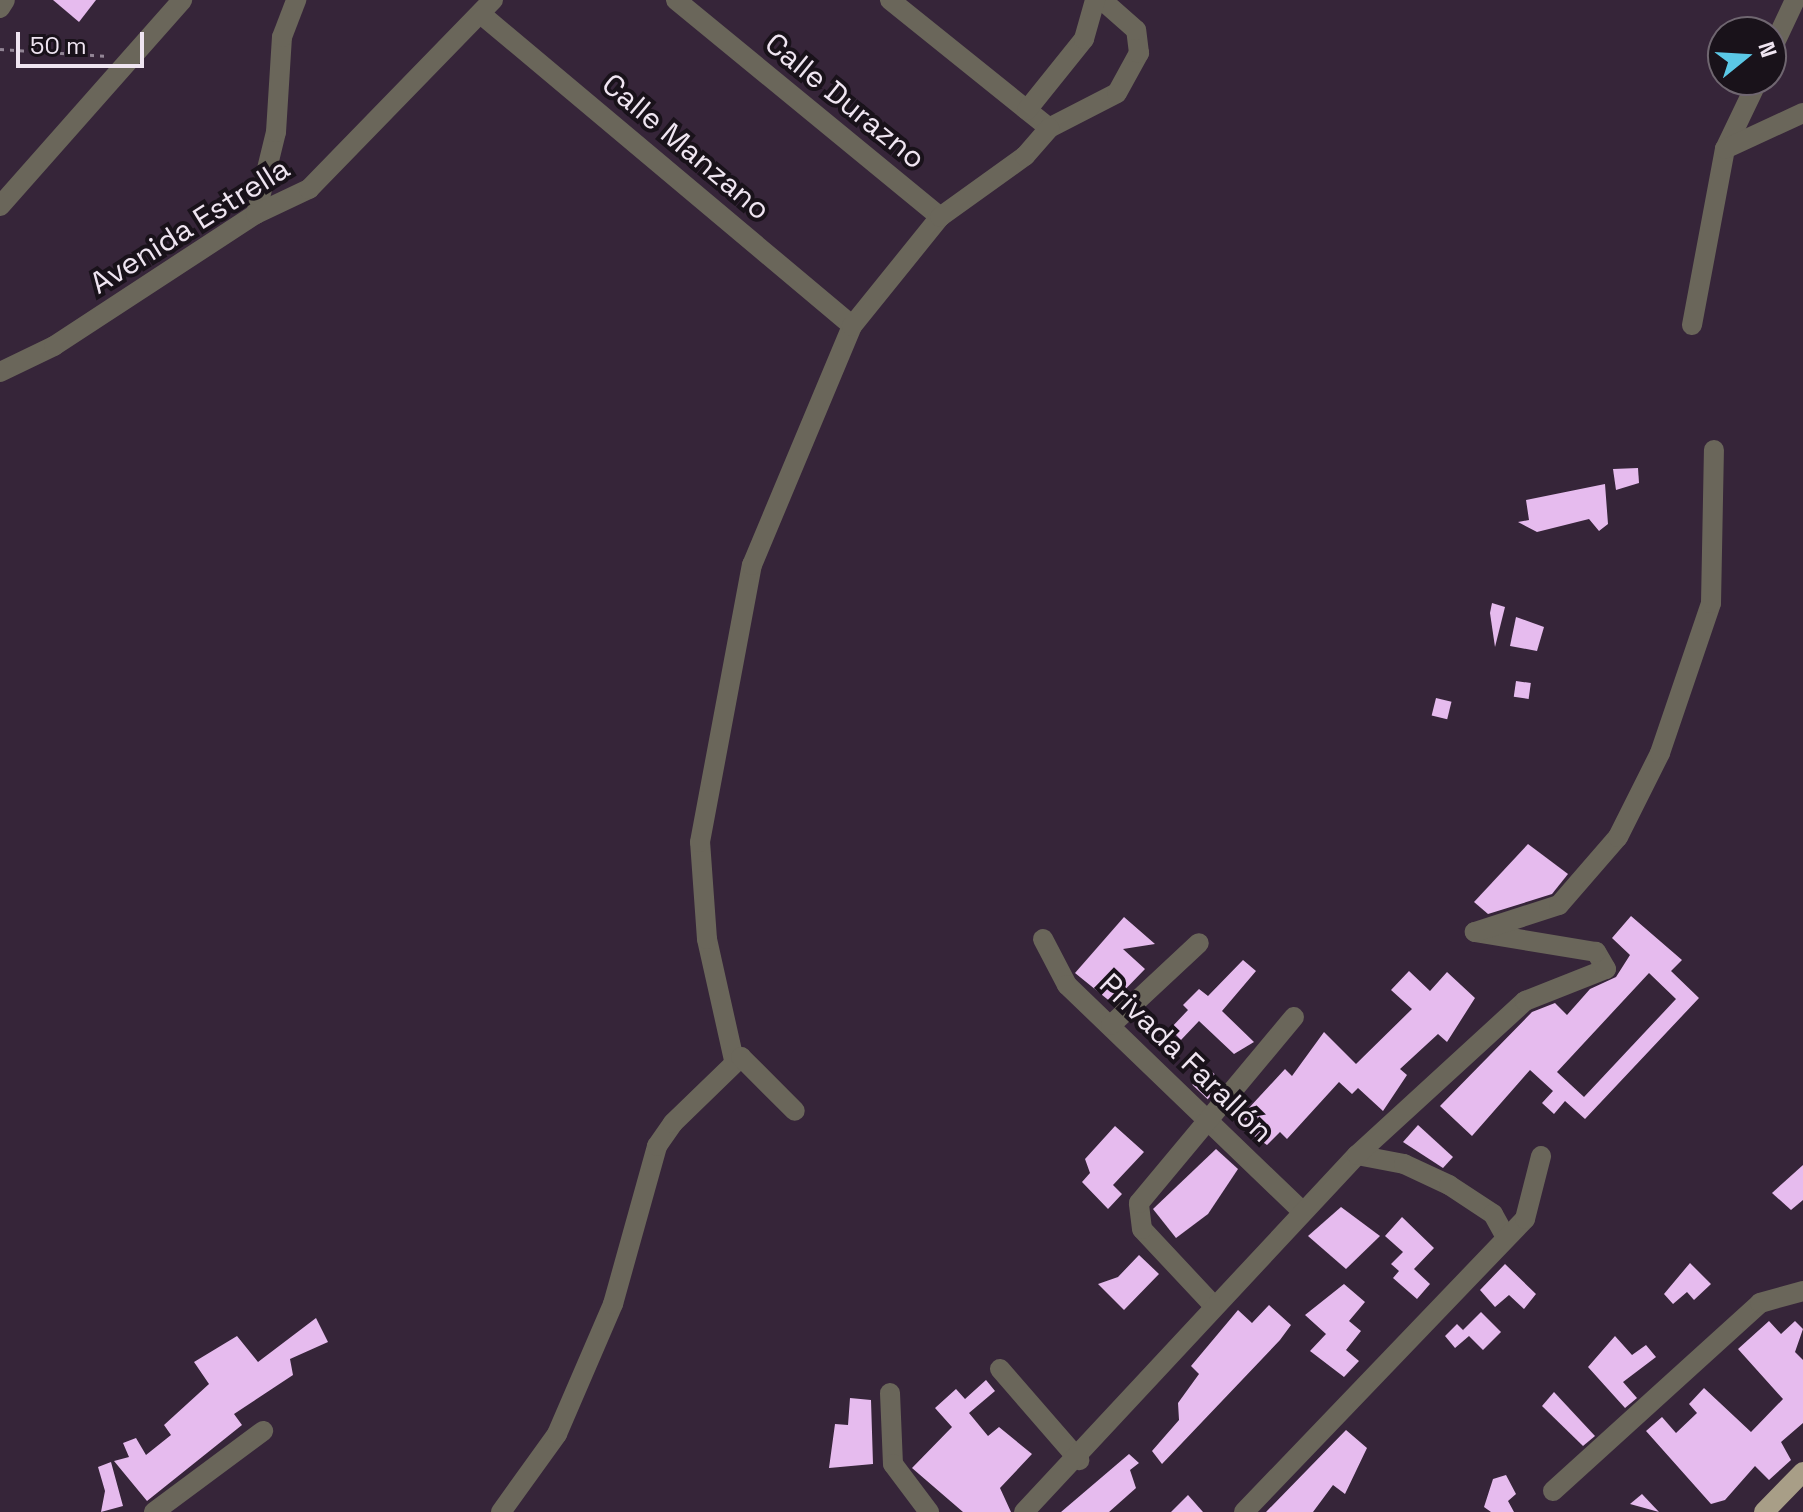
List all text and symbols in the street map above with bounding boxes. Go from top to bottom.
scale bar [20,16,148,66]
north arrow [1707,16,1787,96]
street label: Calle Durazno [758,25,932,177]
text: 50 m [30,30,87,61]
text: N [1752,38,1784,61]
street label: Calle Manzano [595,66,777,228]
street label: Avenida Estrella [84,150,296,302]
street label: Privada Farallón [1092,966,1280,1150]

